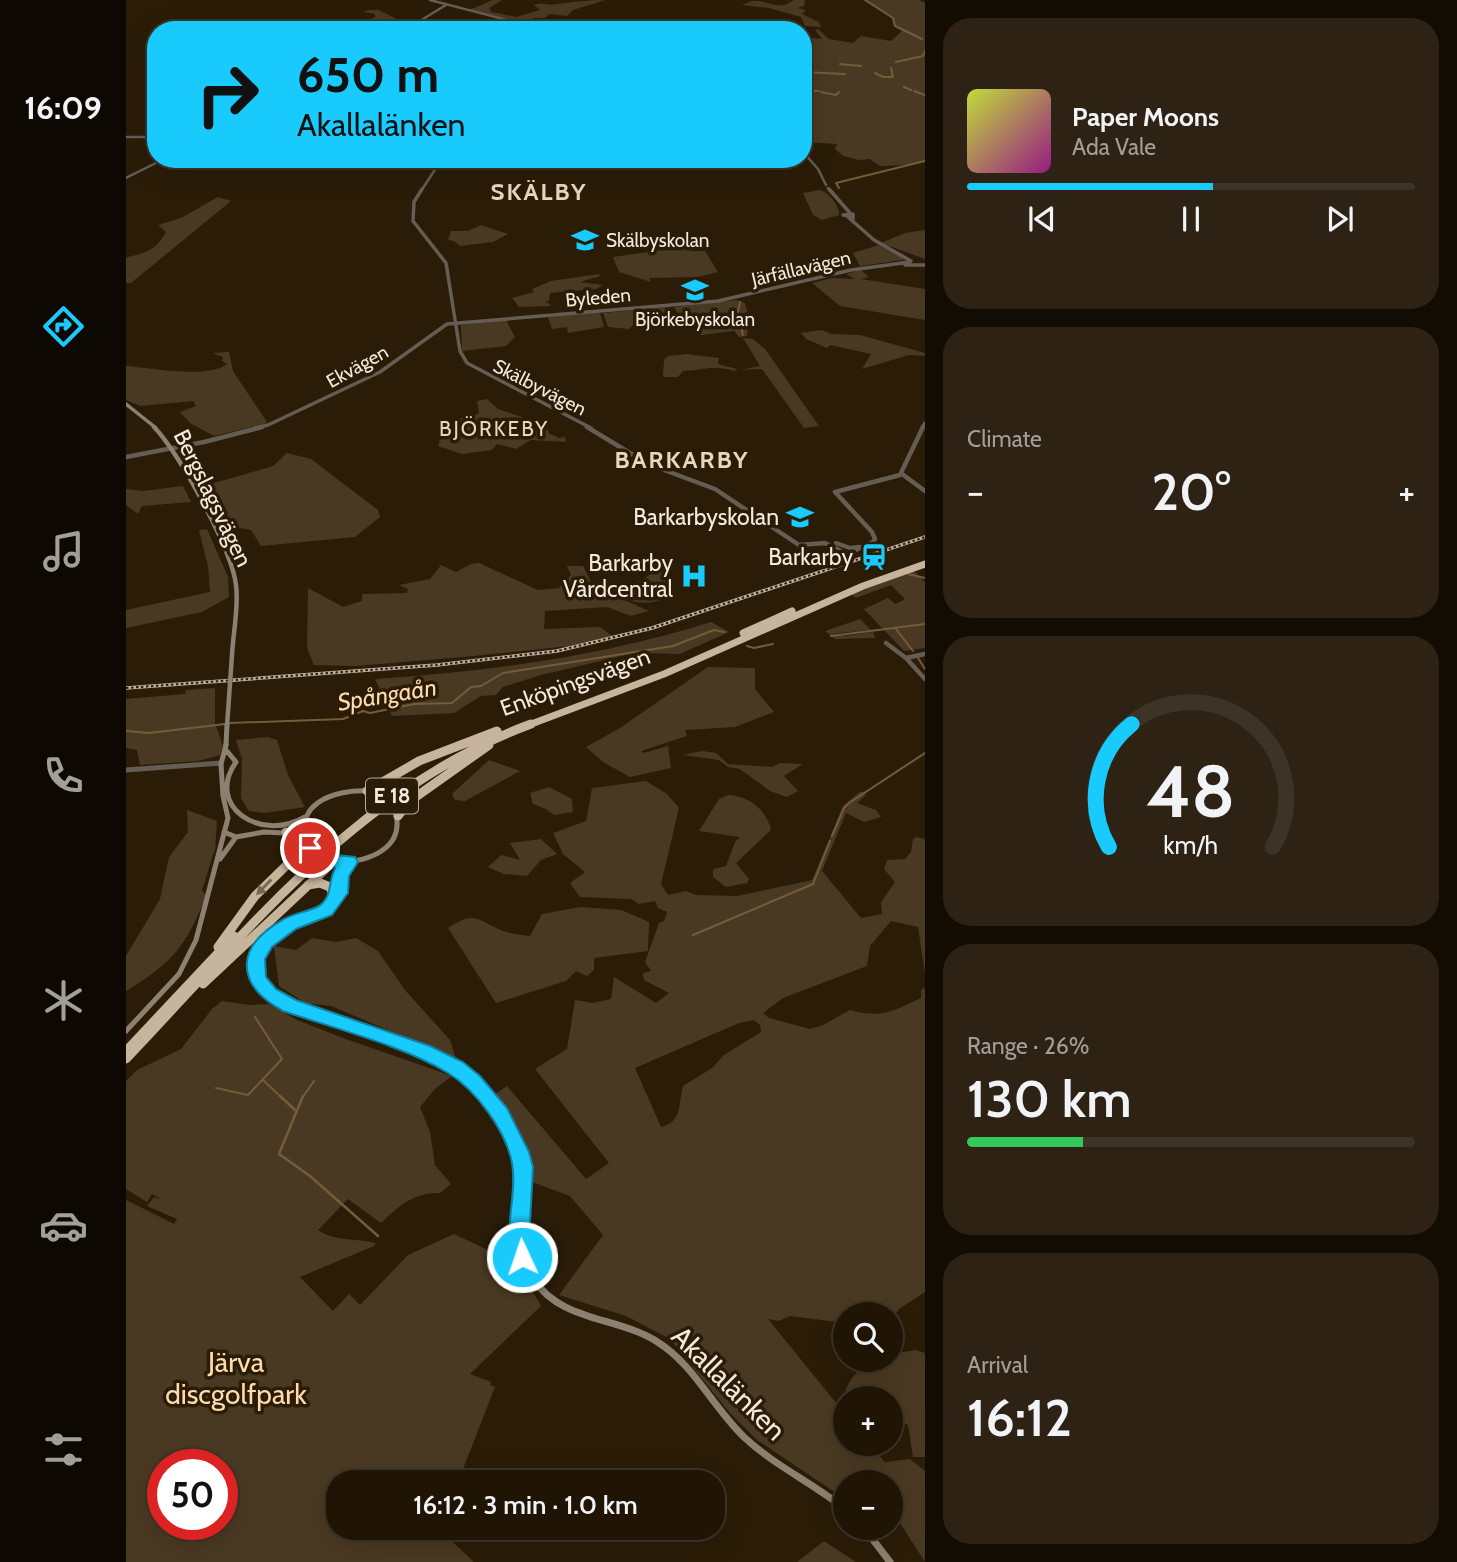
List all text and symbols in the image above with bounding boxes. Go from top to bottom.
text: 650 m [297,45,439,104]
icon: right [182,49,273,140]
text: 16:09 [24,88,102,127]
text: Paper Moons [1072,101,1219,133]
text: Akallalänken [297,105,465,144]
text: Ada Vale [1072,133,1156,161]
district label: SKÄLBY [491,177,587,206]
icon: previous [1023,200,1061,238]
icon: pause [1172,200,1210,238]
icon: next [1321,200,1359,238]
school or university icon: Skälbyskolan [570,225,600,255]
place label: Skälbyskolan [606,229,710,252]
street label: Järfällavägen [748,246,853,291]
school or university icon: Björkebyskolan [680,275,710,305]
street label: Byleden [564,283,632,312]
icon: directions [39,302,88,351]
place label: Björkebyskolan [635,308,755,331]
street label: Ekvägen [322,340,392,393]
street label: Skälbyvägen [490,354,590,421]
district label: BJÖRKEBY [439,416,549,441]
street label: Bergslagsvägen [168,425,258,571]
text: Climate [967,425,1042,453]
district label: BARKARBY [615,445,749,474]
text: 20° [1151,460,1231,523]
text: − [967,468,984,515]
text: + [1398,468,1415,515]
school or university icon: Barkarbyskolan [785,502,815,532]
place label: Barkarbyskolan [633,503,779,531]
icon: music [39,527,88,576]
station icon: Barkarby [859,542,889,572]
place label: Barkarby [768,543,853,571]
place label: Barkarby Vårdcentral [563,549,674,603]
hospital icon: Barkarby Vårdcentral [679,561,709,591]
street label: Enköpingsvägen [496,642,654,722]
water label: Spångaån [335,672,439,717]
text: 48 [1146,747,1236,835]
icon: phone [39,751,88,800]
road number: E 18 [366,778,418,814]
pin [280,818,340,878]
icon: arrive [291,829,329,867]
text: km/h [1164,830,1218,860]
one-way arrow [256,878,272,895]
icon: climate [39,976,88,1025]
text: Range · 26% [967,1032,1090,1060]
text: 130 km [967,1067,1132,1130]
icon: car [39,1201,88,1250]
position arrow [485,1220,559,1294]
map controls [833,1302,903,1540]
button: search [833,1302,903,1372]
street label: Akallalänken [665,1319,793,1447]
park label: Järva discgolfpark [165,1345,307,1411]
text: Arrival [967,1351,1028,1379]
button: + [833,1386,903,1456]
text: 16:12 [967,1386,1072,1449]
icon: filters [39,1425,88,1474]
speed limit sign: 50 [147,1449,238,1540]
button: − [833,1470,903,1540]
text: 16:12 · 3 min · 1.0 km [413,1489,638,1521]

